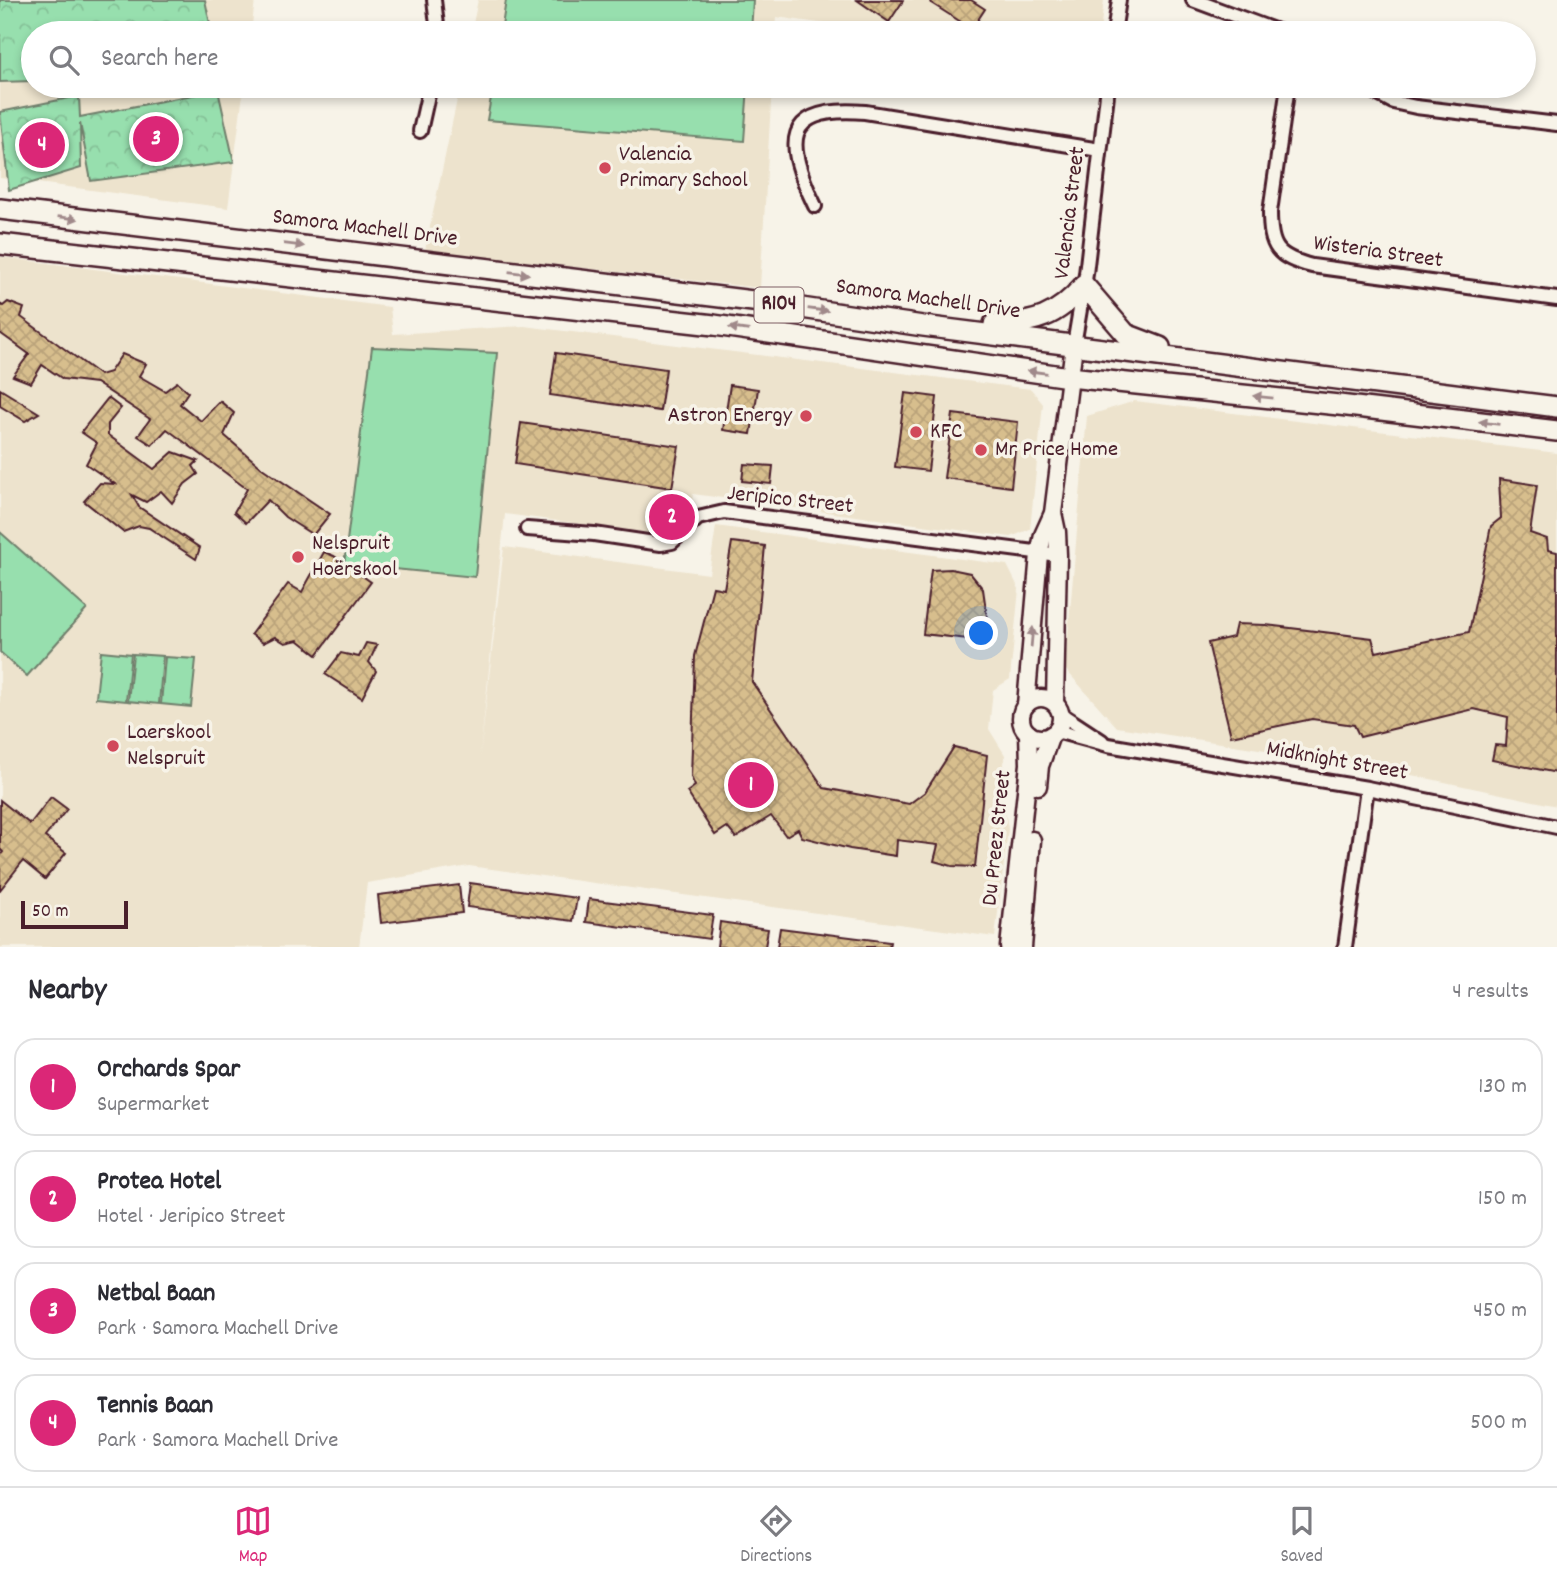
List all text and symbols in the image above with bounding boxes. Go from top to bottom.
search box [21,21,1536,98]
icon: search [45,41,83,79]
text: Search here [101,41,219,78]
pin: 3 [133,113,179,165]
pin: 4 [19,119,65,171]
place label: Valencia Primary School [619,139,748,198]
street label: Valencia Street [1046,145,1096,281]
marker: Valencia Primary School [597,160,613,176]
street label: Samora Machell Drive [271,201,459,257]
one-way arrow [57,212,79,223]
street label: Wisteria Street [1311,228,1445,278]
one-way arrow [283,240,305,251]
one-way arrow [509,267,531,278]
street label: Samora Machell Drive [833,271,1023,329]
road number: R104 [754,288,804,322]
one-way arrow [807,305,829,316]
one-way arrow [728,323,750,334]
one-way arrow [1026,366,1048,377]
one-way arrow [1252,391,1274,402]
place label: Astron Energy [668,400,793,433]
marker: Astron Energy [798,408,814,424]
place label: KFC [930,416,962,449]
one-way arrow [1478,418,1500,429]
marker: KFC [908,424,924,440]
place label: Mr Price Home [995,434,1118,467]
marker: Mr Price Home [973,442,989,458]
street label: Jeripico Street [725,478,855,524]
pin: 2 [649,491,695,543]
place label: Nelspruit Hoërskool [312,528,398,587]
marker: Nelspruit Hoërskool [290,549,306,565]
your location [964,616,998,650]
one-way arrow [1027,626,1038,648]
place label: Laerskool Nelspruit [127,717,211,776]
street label: Midknight Street [1264,733,1410,791]
marker: Laerskool Nelspruit [105,738,121,754]
pin: 1 [728,759,774,811]
street label: Du Preez Street [974,769,1022,907]
scale bar [21,898,128,930]
text: 50 m [32,899,69,926]
text: Nearby [28,971,106,1014]
text: 4 results [1452,976,1529,1009]
text: Orchards Spar [97,1052,240,1089]
text: 1 [50,1071,56,1104]
text: 130 m [1478,1071,1527,1104]
text: Supermarket [97,1089,209,1122]
text: Protea Hotel [97,1164,221,1201]
text: 2 [48,1183,58,1216]
text: 150 m [1478,1183,1527,1216]
text: Hotel · Jeripico Street [97,1201,286,1234]
text: Netbal Baan [97,1276,215,1313]
text: 3 [48,1295,58,1328]
text: 450 m [1473,1295,1527,1328]
text: Park · Samora Machell Drive [97,1313,338,1346]
text: Tennis Baan [97,1388,213,1425]
text: 4 [48,1407,58,1440]
text: 500 m [1470,1407,1527,1440]
text: Park · Samora Machell Drive [97,1425,338,1458]
tab: Map [234,1502,272,1571]
tab: Directions [740,1502,812,1571]
tab: Saved [1280,1502,1323,1571]

